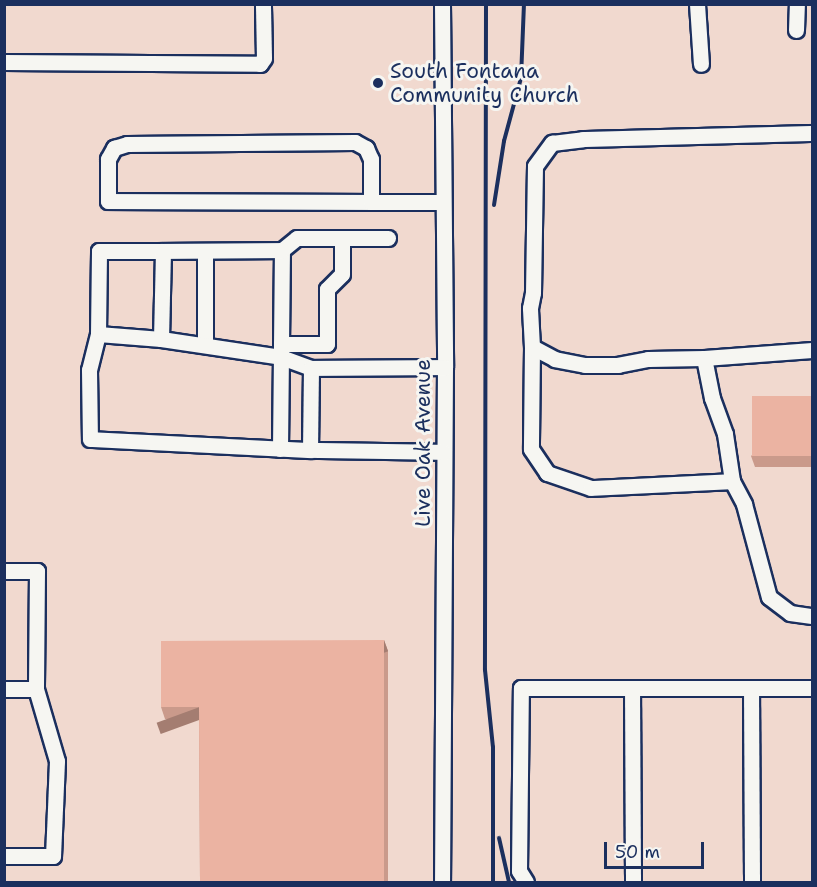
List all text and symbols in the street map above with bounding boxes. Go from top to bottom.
place label: South Fontana Community Church [390,58,579,108]
marker: South Fontana Community Church [371,76,385,90]
street label: Live Oak Avenue [410,359,436,527]
scale bar [607,830,708,868]
text: 50 m [615,840,660,864]

